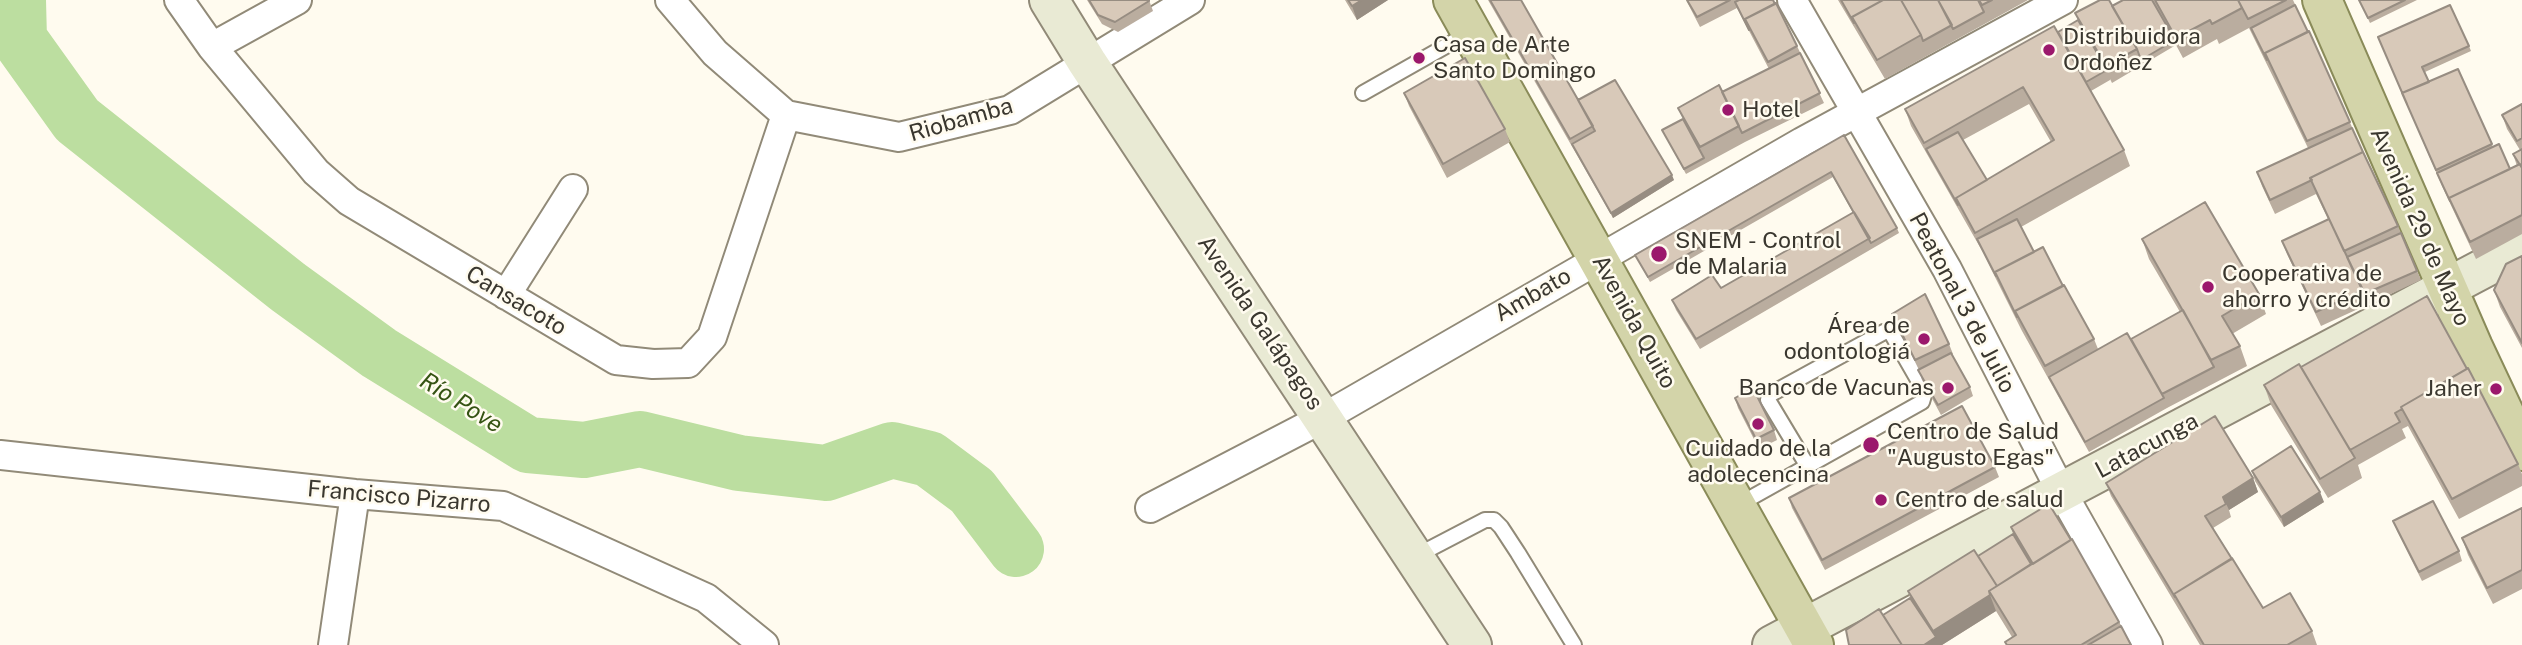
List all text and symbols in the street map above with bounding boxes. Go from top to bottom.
place label: Distribuidora Ordoñez [2063,23,2201,77]
place label: Casa de Arte Santo Domingo [1433,31,1596,85]
marker: Distribuidora Ordoñez [2041,42,2057,58]
marker: Casa de Arte Santo Domingo [1411,50,1427,66]
street label: Riobamba [906,92,1016,148]
place label: Hotel [1742,96,1801,124]
marker: Hotel [1720,102,1736,118]
street label: Avenida 29 de Mayo [2364,124,2476,330]
street label: Peatonal 3 de Julio [1903,208,2021,398]
place label: SNEM - Control de Malaria [1675,227,1842,281]
street label: Avenida Galápagos [1191,231,1329,415]
marker: SNEM - Control de Malaria [1649,244,1669,264]
street label: Avenida Quito [1586,250,1682,394]
street label: Cansacoto [461,260,571,342]
place label: Cooperativa de ahorro y crédito [2222,260,2391,314]
street label: Ambato [1490,262,1576,328]
marker: Cooperativa de ahorro y crédito [2200,279,2216,295]
place label: Área de odontologiá [1784,312,1910,366]
marker: Área de odontologiá [1916,331,1932,347]
water label: Río Pove [414,366,508,440]
place label: Banco de Vacunas [1739,374,1934,402]
place label: Jaher [2425,375,2482,403]
marker: Banco de Vacunas [1940,380,1956,396]
marker: Jaher [2488,381,2504,397]
street label: Latacunga [2091,407,2203,485]
marker: Cuidado de la adolecencina [1750,416,1766,432]
place label: Centro de Salud "Augusto Egas" [1887,418,2059,472]
place label: Cuidado de la adolecencina [1685,435,1831,489]
marker: Centro de Salud "Augusto Egas" [1861,435,1881,455]
street label: Francisco Pizarro [306,475,492,519]
place label: Centro de salud [1895,486,2063,514]
marker: Centro de salud [1873,492,1889,508]

